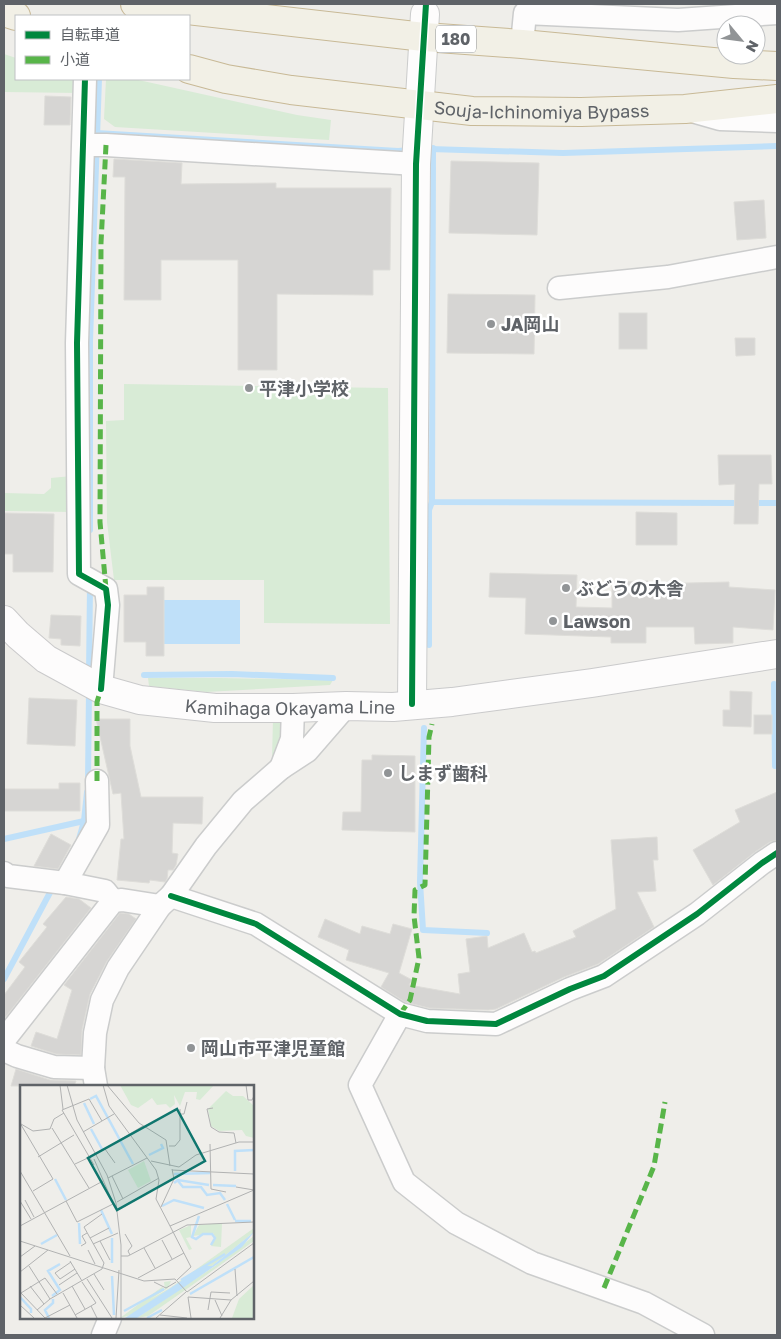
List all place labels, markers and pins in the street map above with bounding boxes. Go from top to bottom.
place label: JA岡山 [501,313,560,335]
marker: JA岡山 [485,318,497,330]
place label: 平津小学校 [259,377,349,399]
marker: 平津小学校 [243,382,255,394]
place label: ぶどうの木舎 [576,577,684,599]
marker: ぶどうの木舎 [560,582,572,594]
place label: Lawson [563,610,630,632]
marker: Lawson [547,615,559,627]
place label: しまず歯科 [398,762,488,784]
marker: しまず歯科 [382,767,394,779]
place label: 岡山市平津児童館 [201,1037,345,1059]
marker: 岡山市平津児童館 [185,1042,197,1054]

